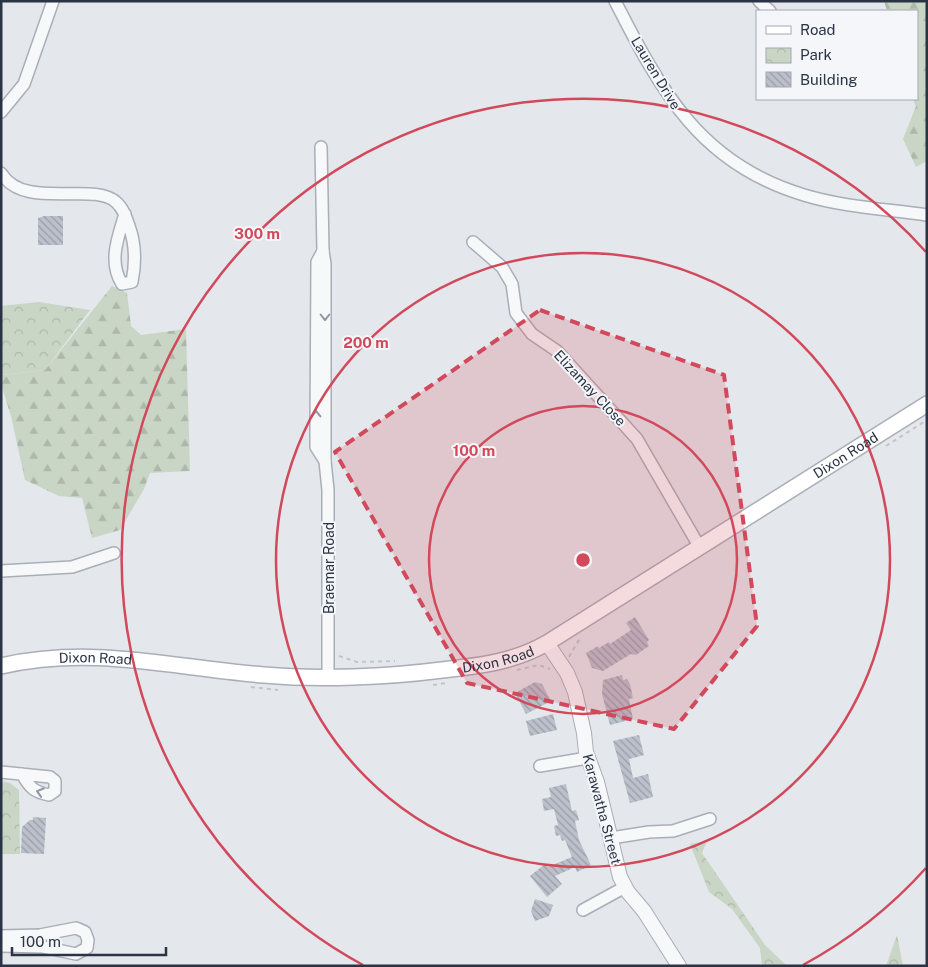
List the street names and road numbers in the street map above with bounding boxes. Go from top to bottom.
street label: Lauren Drive [628,34,684,112]
street label: Elizamay Close [551,347,629,429]
street label: Dixon Road [810,429,881,481]
street label: Braemar Road [321,522,337,614]
street label: Dixon Road [461,643,536,676]
street label: Dixon Road [58,649,133,668]
street label: Karawatha Street [580,752,624,866]

